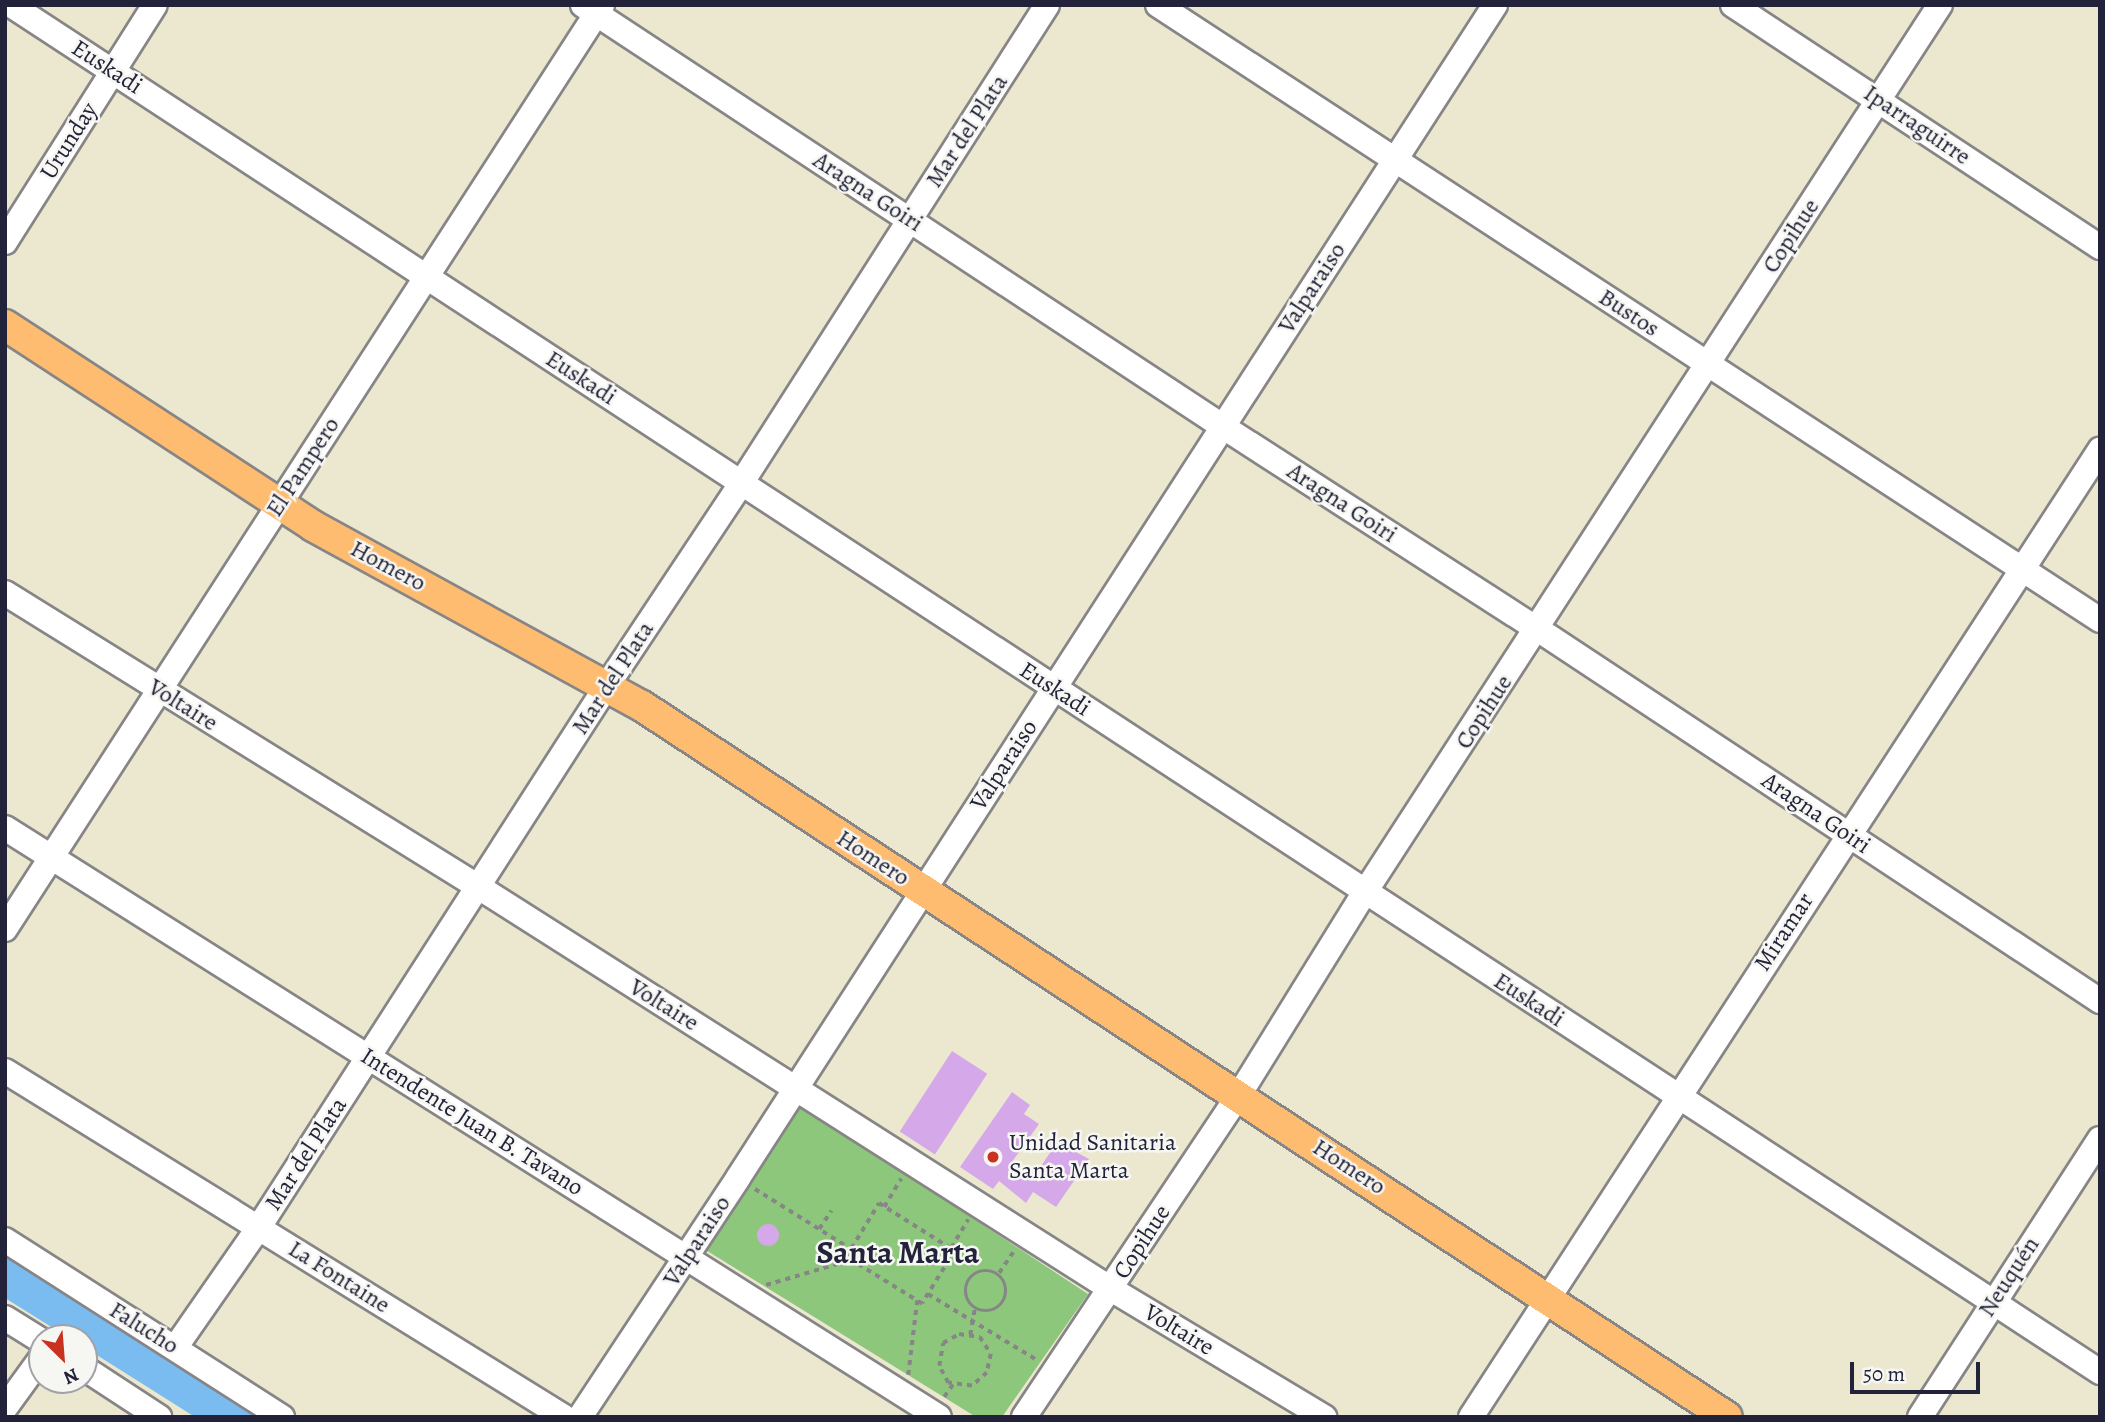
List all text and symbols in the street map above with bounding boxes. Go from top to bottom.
street label: Euskadi [66,34,148,100]
street label: Mar del Plata [920,69,1014,193]
street label: Iparraguirre [1858,79,1976,171]
street label: Urunday [34,97,104,185]
street label: Aragna Goiri [808,146,928,238]
street label: Copihue [1756,194,1826,278]
street label: Valparaiso [1272,237,1352,339]
street label: Bustos [1593,283,1665,343]
street label: Euskadi [540,345,622,411]
street label: El Pampero [260,412,346,522]
street label: Aragna Goiri [1282,457,1402,549]
street label: Homero [345,534,431,598]
street label: Mar del Plata [566,616,660,740]
street label: Euskadi [1014,656,1096,722]
street label: Copihue [1449,670,1519,754]
street label: Voltaire [143,673,223,737]
street label: Valparaiso [964,714,1044,816]
street label: Aragna Goiri [1756,766,1876,860]
street label: Homero [831,824,915,892]
street label: Miramar [1748,888,1820,976]
street label: Euskadi [1488,967,1570,1033]
street label: Voltaire [624,973,704,1037]
street label: Intendente Juan B. Tavano [355,1042,589,1202]
street label: Mar del Plata [259,1092,353,1216]
place label: Unidad Sanitaria Santa Marta [1009,1129,1176,1185]
street label: Homero [1307,1133,1391,1201]
marker: Unidad Sanitaria Santa Marta [983,1147,1003,1167]
street label: Valparaiso [657,1190,737,1292]
street label: Copihue [1107,1200,1177,1284]
street label: Neuquén [1972,1232,2046,1322]
district label: Santa Marta [816,1233,980,1271]
street label: La Fontaine [283,1235,395,1319]
street label: Falucho [104,1296,184,1360]
street label: Voltaire [1139,1298,1219,1362]
north arrow [28,1324,98,1394]
scale bar [1853,1348,1982,1392]
text: 50 m [1863,1360,1905,1388]
text: N [59,1362,83,1391]

